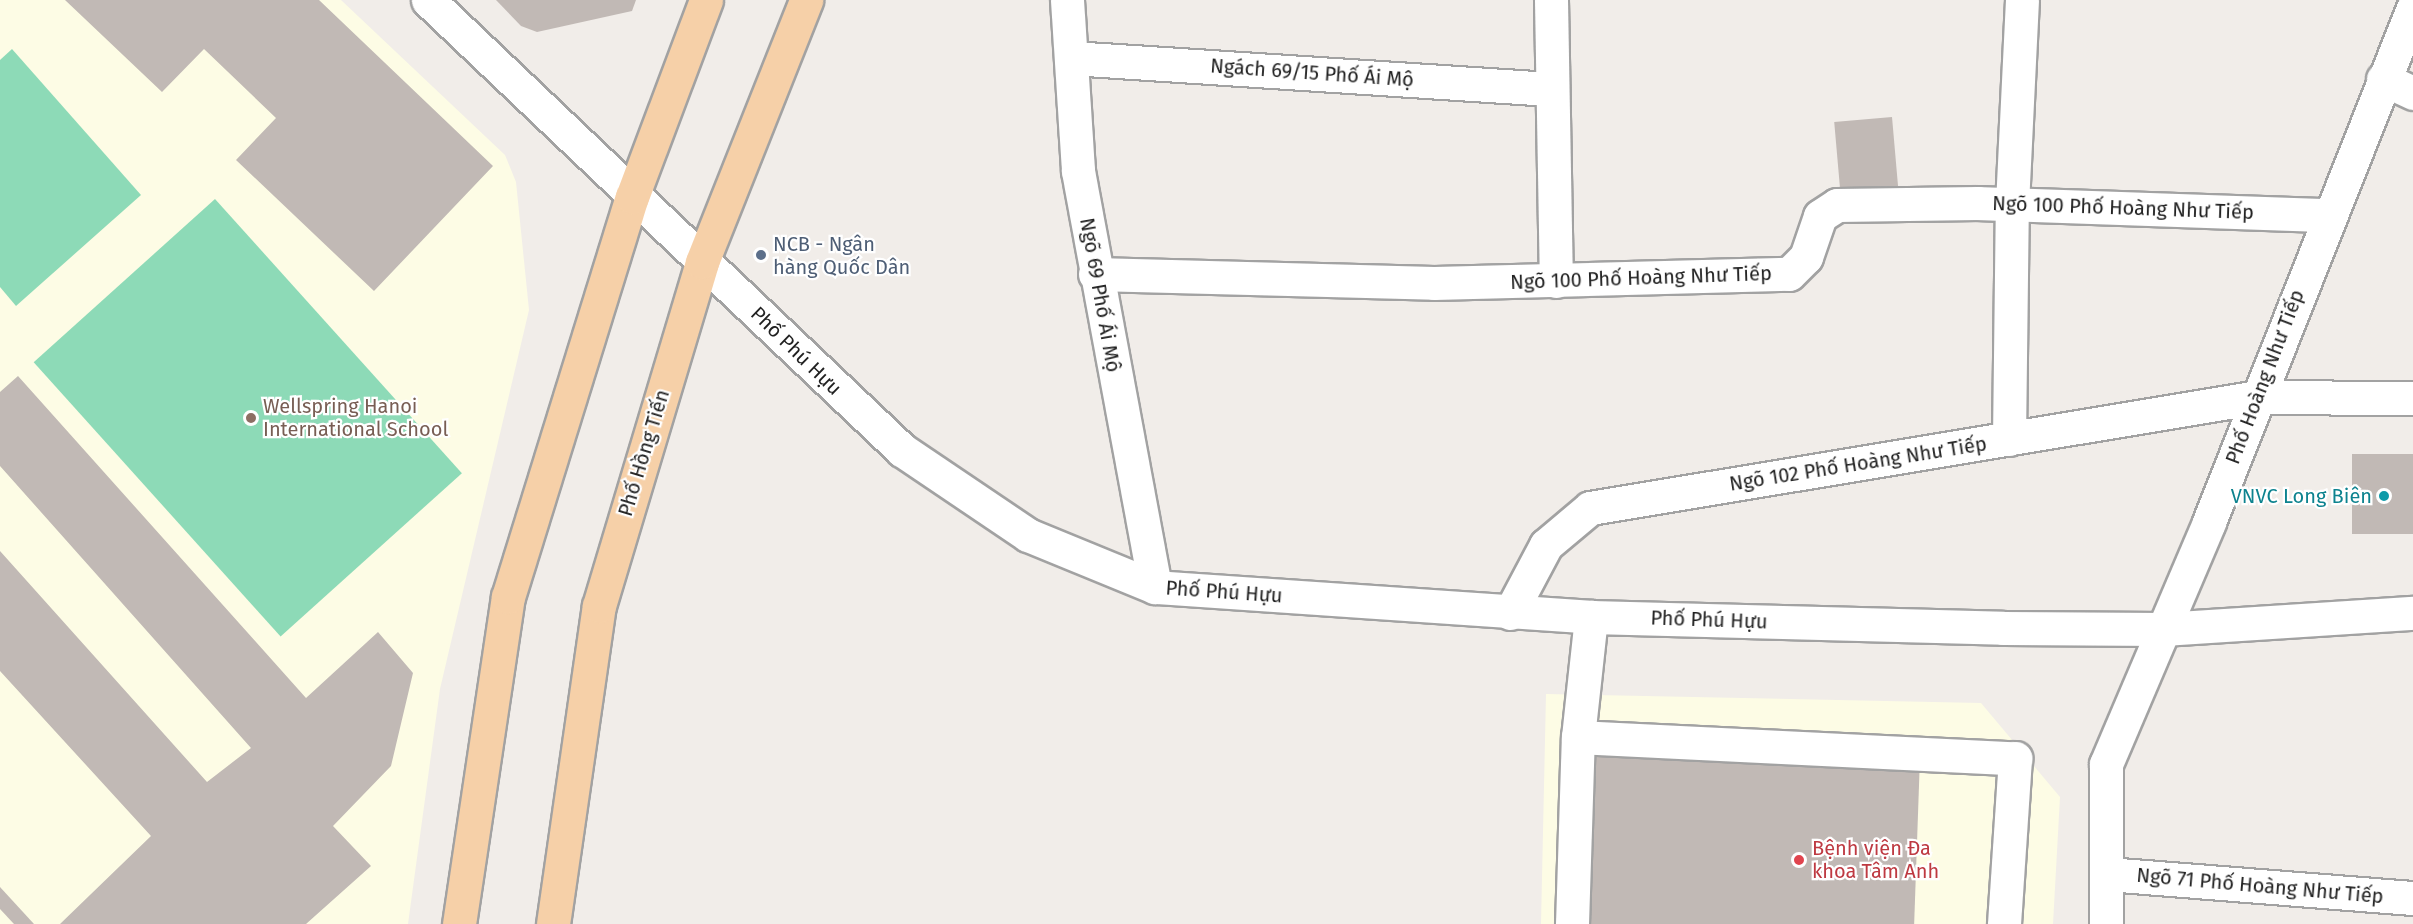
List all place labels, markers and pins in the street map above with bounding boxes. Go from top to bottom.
place label: NCB - Ngân hàng Quốc Dân [773,232,910,279]
marker: NCB - Ngân hàng Quốc Dân [754,248,768,262]
place label: Wellspring Hanoi International School [263,394,448,441]
marker: Wellspring Hanoi International School [244,411,258,425]
place label: VNVC Long Biên [2231,484,2372,508]
marker: VNVC Long Biên [2377,489,2391,503]
place label: Bệnh viện Đa khoa Tâm Anh [1812,837,1939,884]
marker: Bệnh viện Đa khoa Tâm Anh [1790,851,1808,869]

